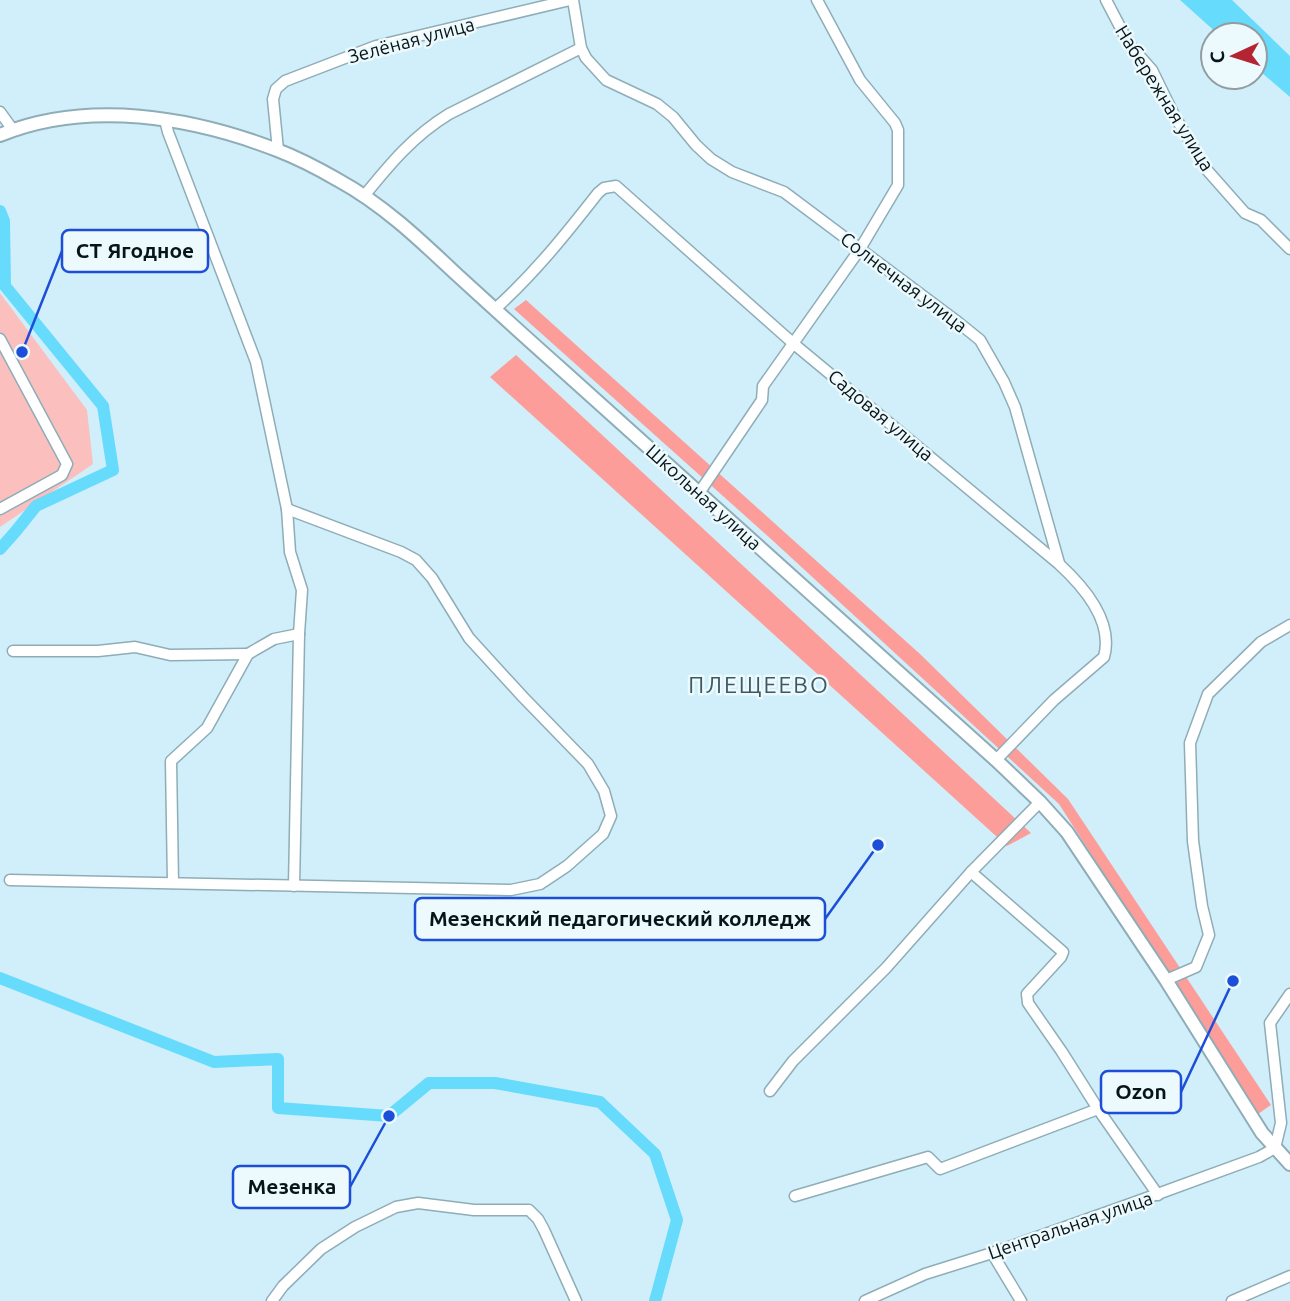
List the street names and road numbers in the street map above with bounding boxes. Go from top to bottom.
street label: Зелёная улица [345,13,477,67]
street label: Набережная улица [1111,21,1219,175]
street label: Солнечная улица [836,227,972,337]
street label: Садовая улица [824,365,938,465]
street label: Школьная улица [642,440,766,554]
street label: Центральная улица [985,1186,1155,1264]

